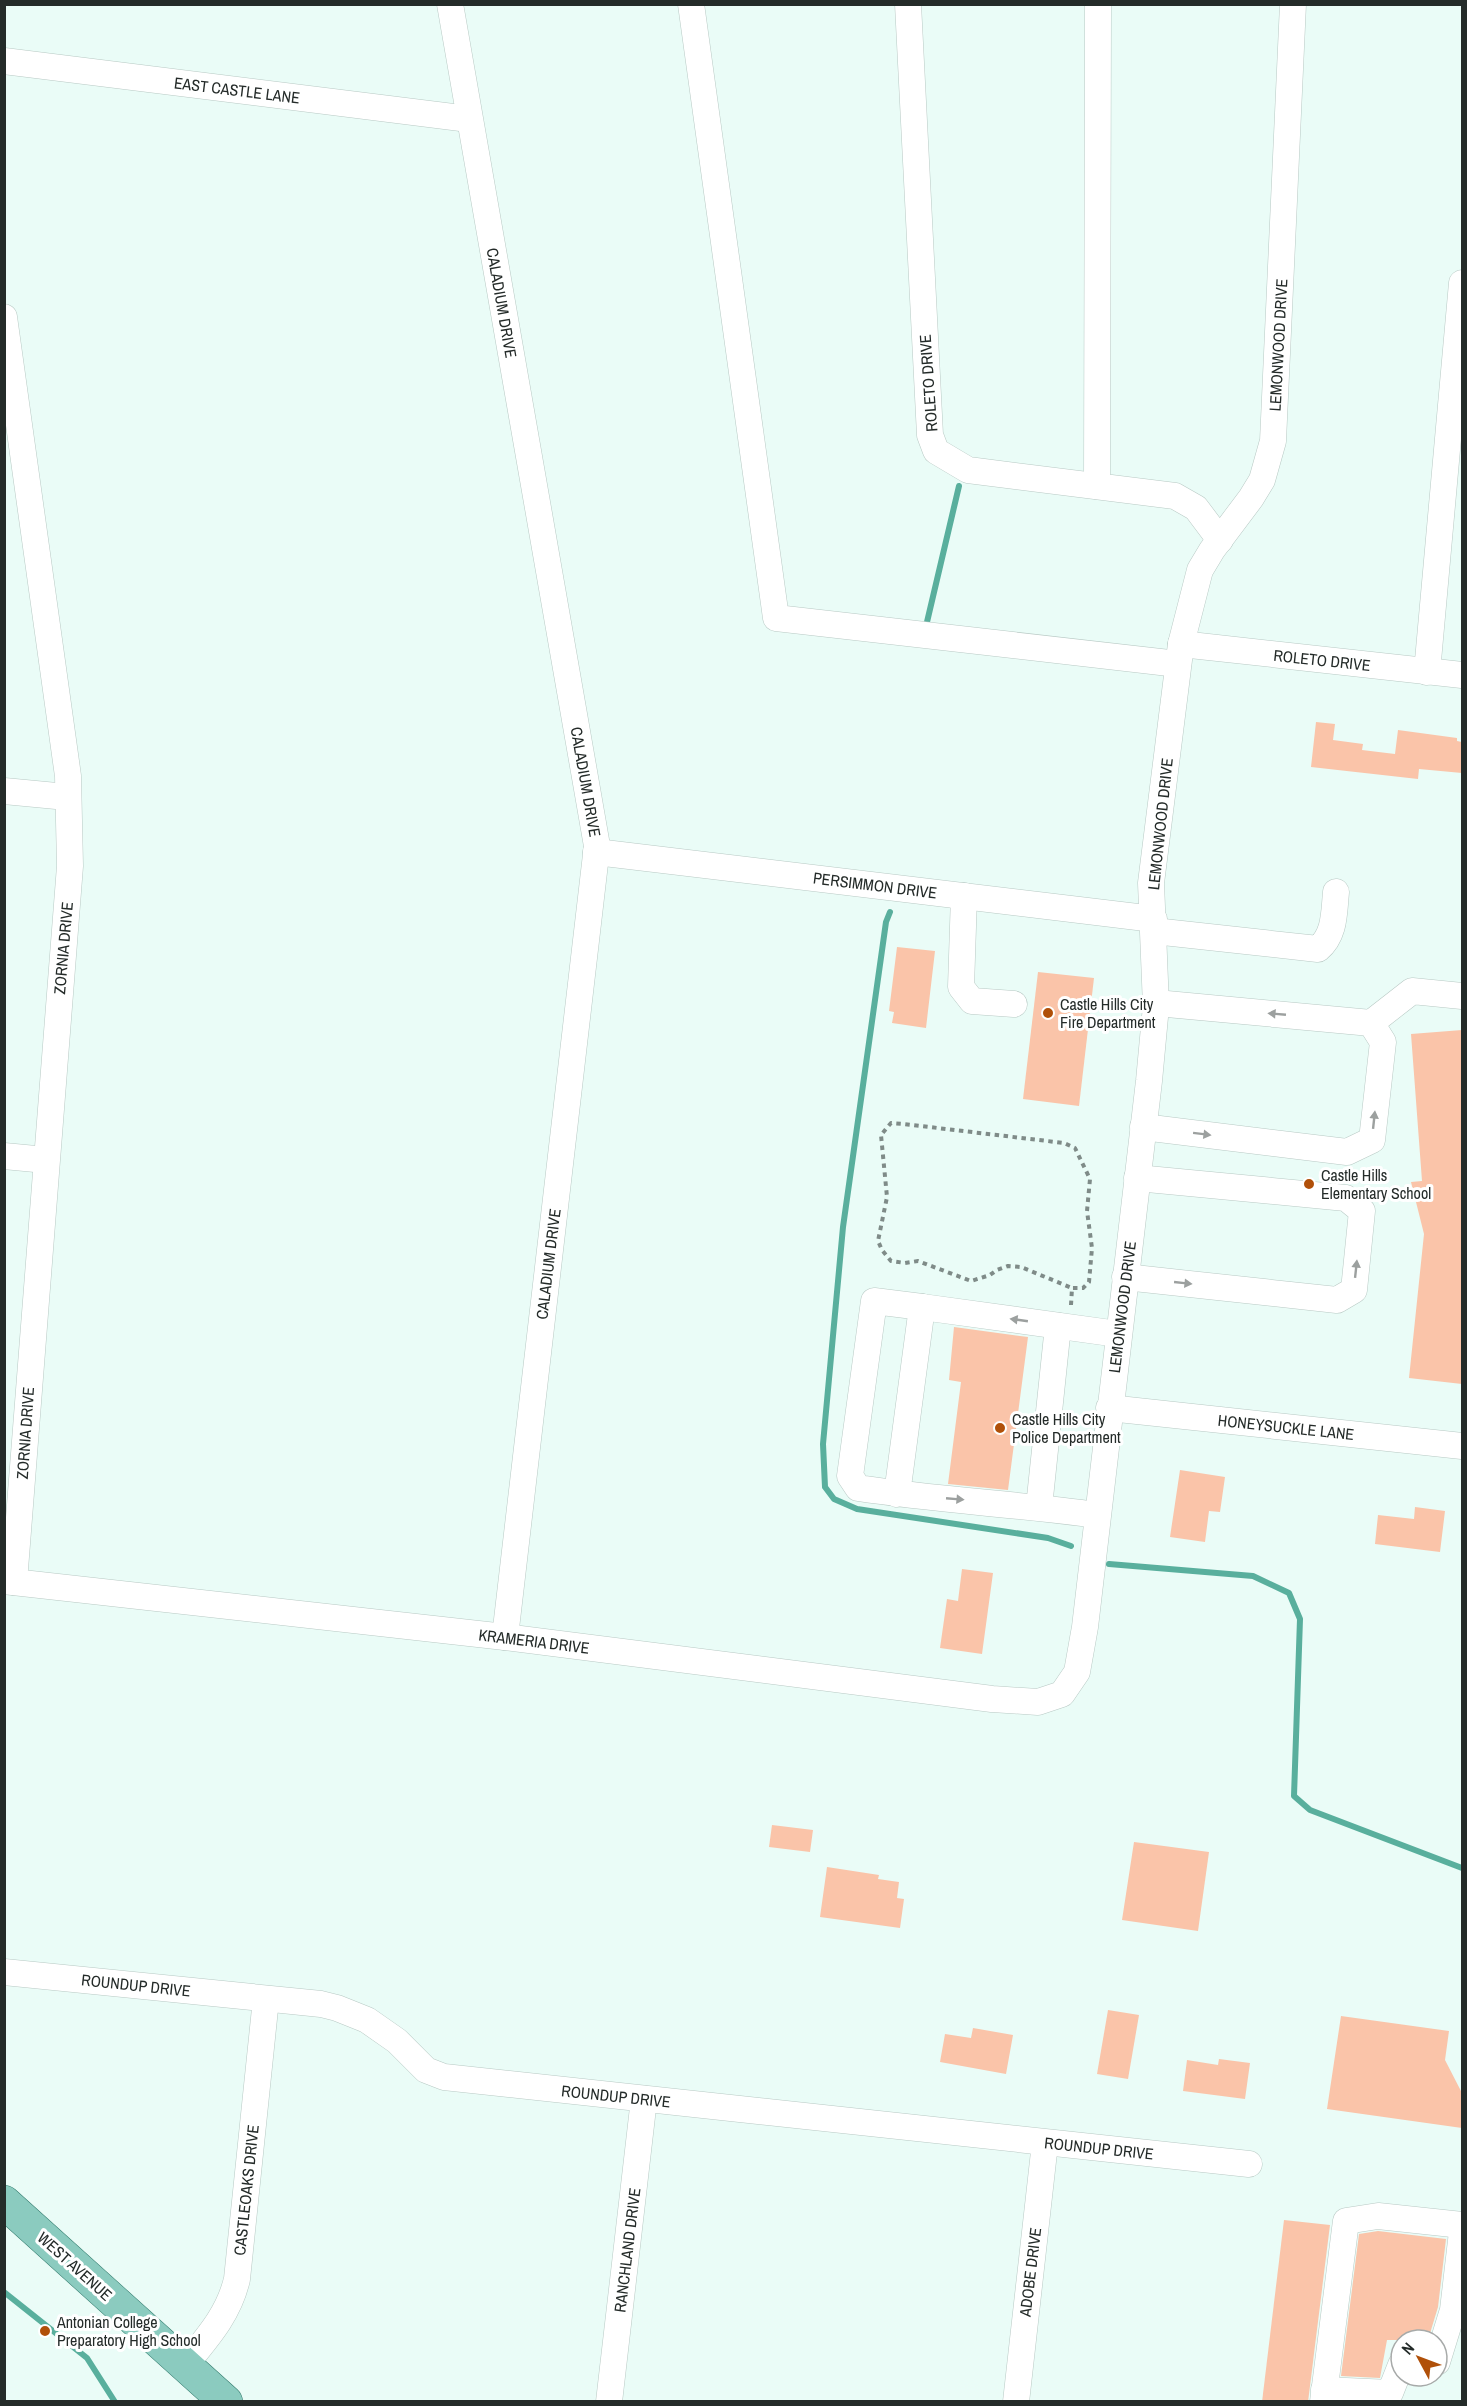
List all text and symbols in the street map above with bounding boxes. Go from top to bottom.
street label: EAST CASTLE LANE [173,71,301,109]
street label: CALADIUM DRIVE [481,246,523,360]
street label: LEMONWOOD DRIVE [1264,278,1292,412]
street label: ROLETO DRIVE [914,334,942,432]
street label: ROLETO DRIVE [1272,644,1372,676]
street label: CALADIUM DRIVE [565,725,607,839]
street label: LEMONWOOD DRIVE [1142,757,1178,891]
street label: PERSIMMON DRIVE [812,866,938,904]
street label: ZORNIA DRIVE [48,901,78,995]
place label: Castle Hills City Fire Department [1060,993,1156,1033]
marker: Castle Hills City Fire Department [1041,1006,1055,1020]
one-way arrow [1268,1009,1287,1019]
one-way arrow [1370,1110,1379,1129]
one-way arrow [1192,1130,1211,1139]
place label: Castle Hills Elementary School [1321,1164,1431,1204]
marker: Castle Hills Elementary School [1302,1177,1316,1191]
street label: CALADIUM DRIVE [530,1207,566,1321]
street label: LEMONWOOD DRIVE [1103,1240,1141,1374]
one-way arrow [1351,1260,1361,1279]
one-way arrow [1174,1278,1193,1288]
one-way arrow [1009,1316,1028,1325]
street label: ZORNIA DRIVE [11,1386,39,1480]
place label: Castle Hills City Police Department [1012,1408,1121,1448]
street label: HONEYSUCKLE LANE [1217,1409,1355,1445]
marker: Castle Hills City Police Department [993,1421,1007,1435]
one-way arrow [945,1494,964,1504]
street label: KRAMERIA DRIVE [477,1623,591,1659]
street label: ROUNDUP DRIVE [80,1968,192,2002]
street label: ROUNDUP DRIVE [560,2079,672,2113]
street label: CASTLEOAKS DRIVE [228,2124,264,2256]
street label: ROUNDUP DRIVE [1043,2131,1155,2165]
street label: RANCHLAND DRIVE [608,2186,646,2314]
street label: ADOBE DRIVE [1013,2226,1046,2319]
street label: WEST AVENUE [33,2227,117,2305]
place label: Antonian College Preparatory High School [56,2311,201,2351]
marker: Antonian College Preparatory High School [38,2324,52,2338]
north arrow [1389,2328,1449,2388]
text: N [1396,2337,1419,2359]

